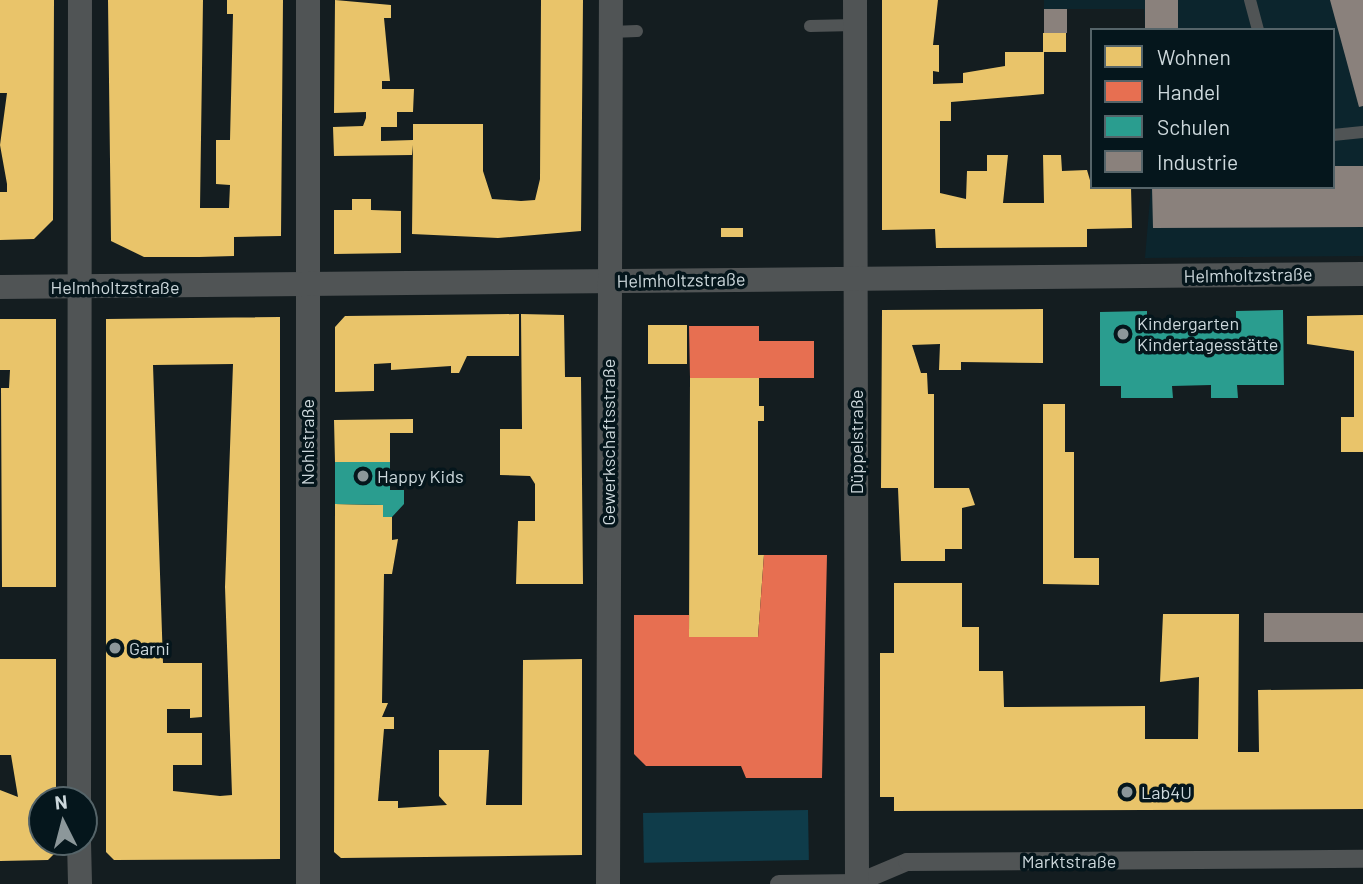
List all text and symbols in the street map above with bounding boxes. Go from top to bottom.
legend [1090,28,1335,189]
text: Wohnen [1157,44,1231,69]
text: Handel [1157,79,1220,104]
text: Schulen [1157,114,1230,139]
text: Industrie [1157,149,1238,174]
street label: Helmholtzstraße [1183,263,1313,287]
street label: Helmholtzstraße [616,268,746,292]
street label: Helmholtzstraße [51,276,179,298]
place label: Kindergarten Kindertagesstätte [1137,313,1278,356]
marker: Kindergarten Kindertagesstätte [1115,326,1131,342]
street label: Gewerkschaftsstraße [597,359,619,525]
street label: Düppelstraße [845,390,867,494]
street label: Nohlstraße [296,399,318,485]
place label: Happy Kids [377,465,464,487]
marker: Happy Kids [355,468,371,484]
place label: Garni [129,637,170,659]
marker: Garni [107,640,123,656]
place label: Lab4U [1141,781,1192,803]
marker: Lab4U [1119,784,1135,800]
north arrow [28,786,98,856]
text: N [53,790,68,814]
street label: Marktstraße [1022,850,1116,872]

